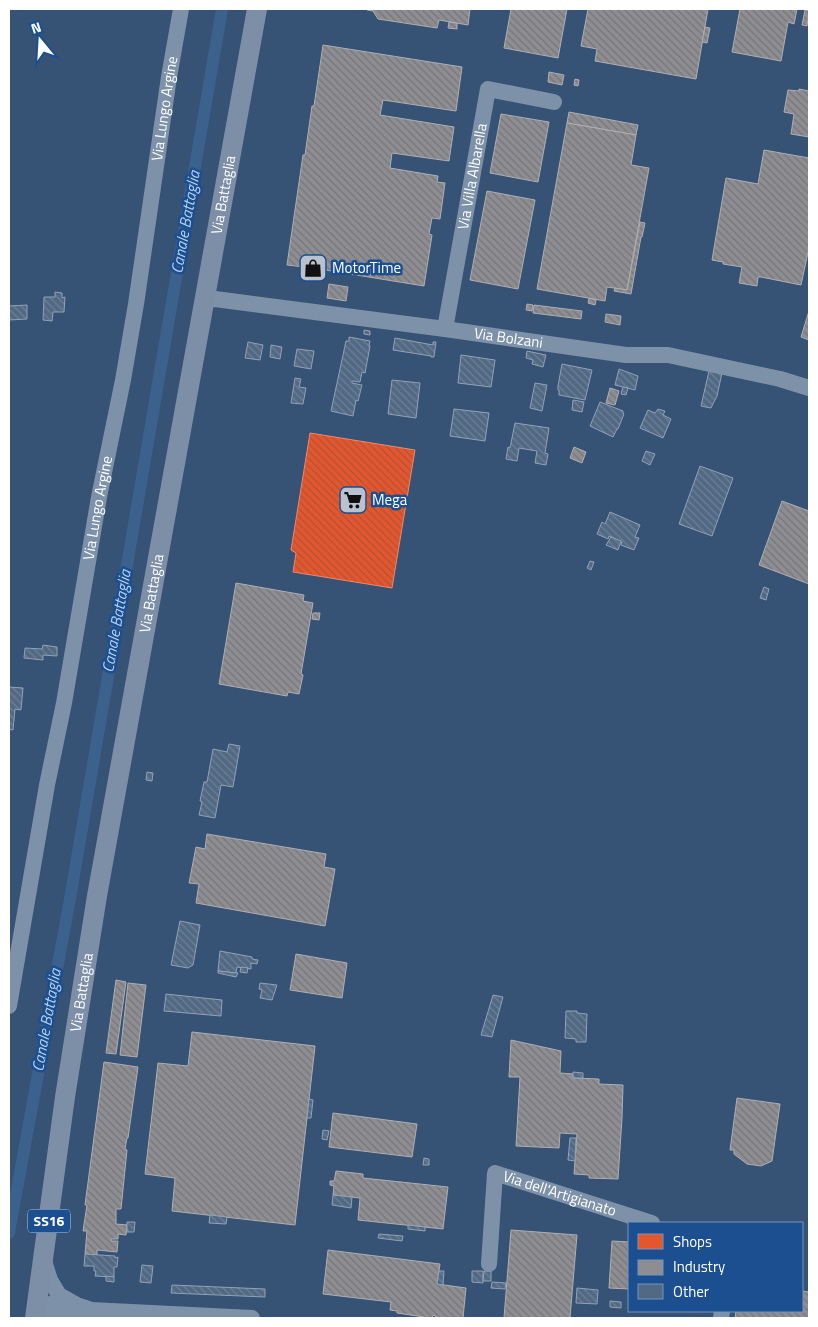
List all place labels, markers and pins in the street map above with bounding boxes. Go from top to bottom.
shop icon: MotorTime [298,253,328,283]
place label: MotorTime [332,256,401,279]
supermarket icon: Mega [338,485,368,515]
place label: Mega [372,488,408,511]

